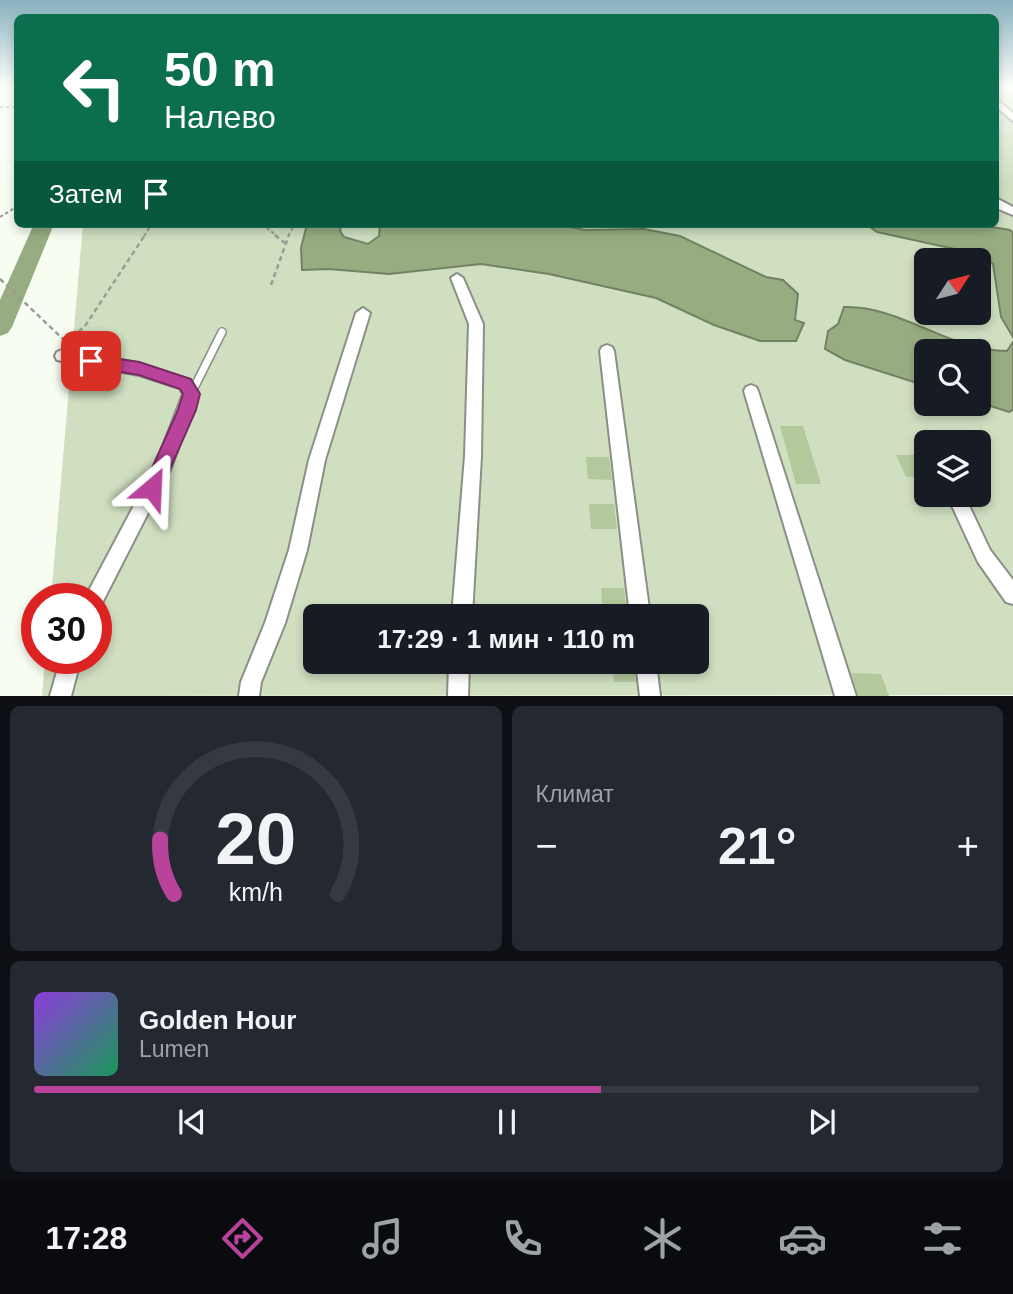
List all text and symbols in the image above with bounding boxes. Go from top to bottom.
icon: left [49,42,140,133]
text: 50 m [164,42,276,96]
text: Налево [164,99,276,135]
icon: arrive [137,175,175,213]
text: Затем [49,179,123,209]
north arrow [914,248,990,326]
map controls [914,248,991,507]
pin [61,331,121,391]
button: search [914,339,991,416]
icon: arrive [72,342,110,380]
button: layers [914,430,991,507]
position arrow [115,451,189,525]
speed limit sign: 30 [21,583,112,674]
text: 17:29 · 1 мин · 110 m [377,624,635,654]
text: Климат [536,781,614,807]
text: 20 [215,799,296,880]
text: 21° [718,817,797,875]
text: − [536,825,558,867]
text: + [957,825,979,867]
text: km/h [229,878,283,906]
text: Golden Hour [139,1005,296,1035]
text: Lumen [139,1036,209,1062]
icon: previous [173,1103,211,1141]
icon: pause [488,1103,526,1141]
icon: next [803,1103,841,1141]
icon: directions [218,1214,267,1263]
icon: music [358,1214,407,1263]
icon: phone [498,1214,547,1263]
icon: climate [638,1214,687,1263]
icon: car [778,1214,827,1263]
icon: filters [918,1214,967,1263]
text: 17:28 [46,1220,127,1256]

